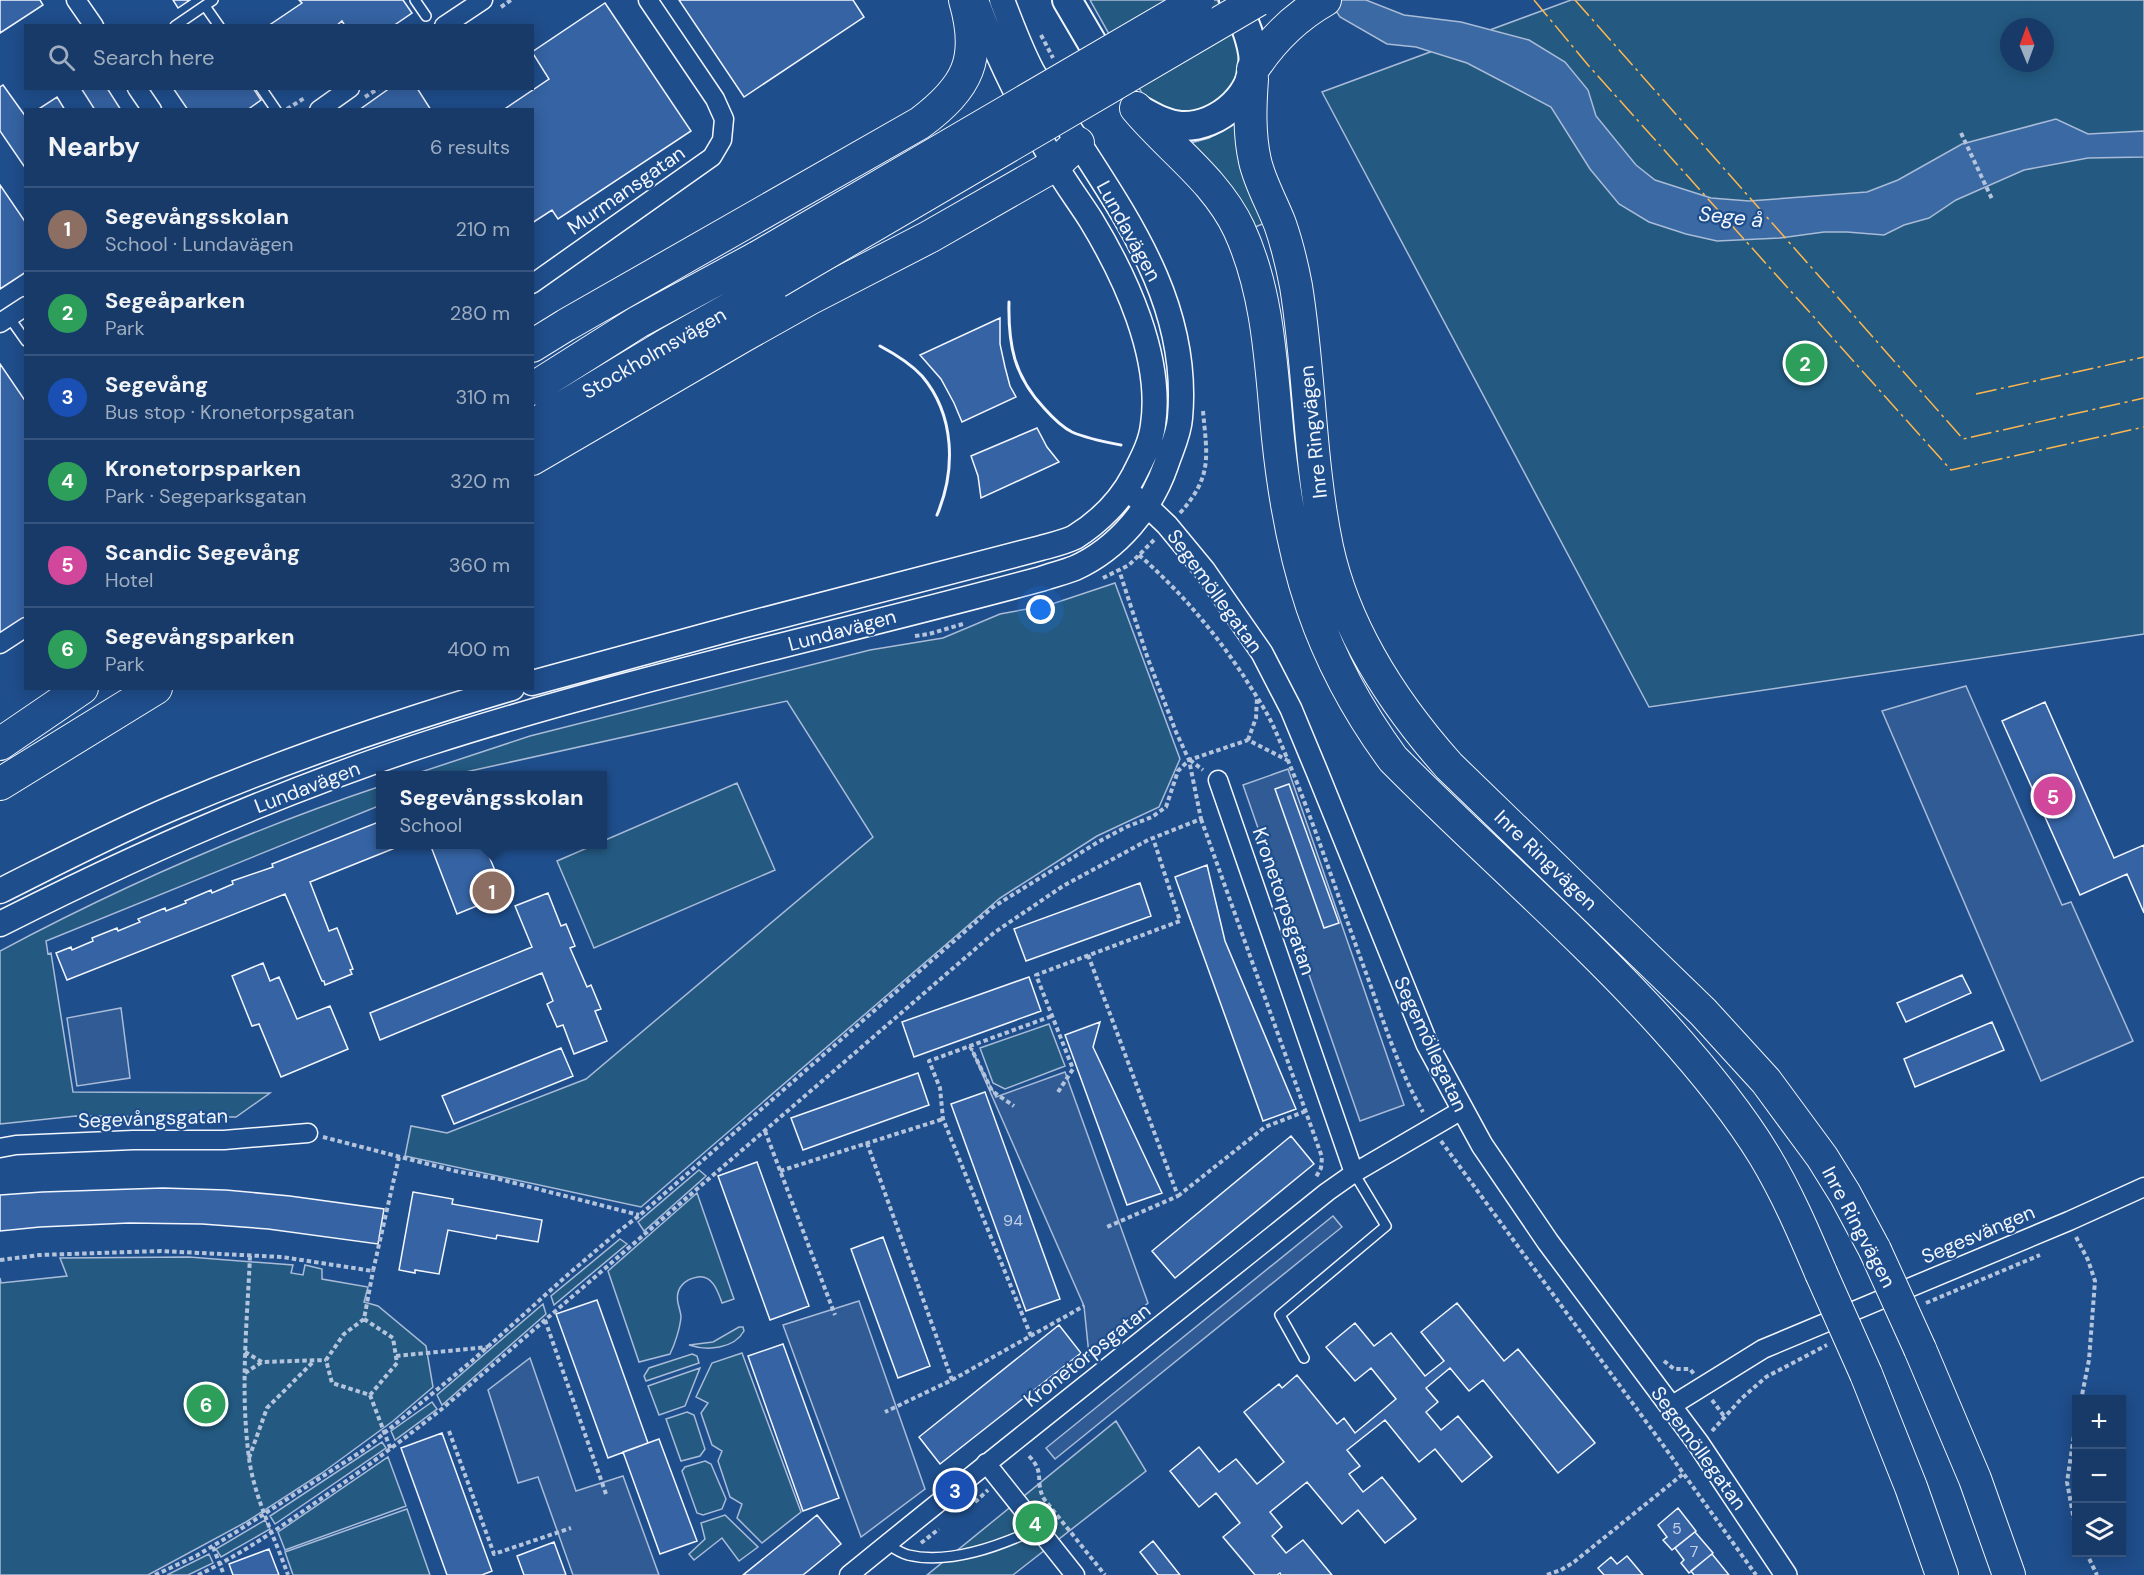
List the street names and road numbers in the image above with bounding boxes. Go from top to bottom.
street label: Murmansgatan [562,140,690,240]
street label: Lundavägen [1091,176,1167,286]
street label: Stockholmsvägen [577,301,731,405]
street label: Inre Ringvägen [1293,364,1333,500]
street label: Segemöllegatan [1161,524,1269,658]
street label: Lundavägen [785,603,899,657]
street label: Lundavägen [251,755,363,819]
street label: Inre Ringvägen [1489,804,1603,916]
street label: Kronetorpsgatan [1247,824,1321,978]
street label: Segemöllegatan [1388,972,1474,1116]
street label: Segevångsgatan [77,1102,229,1134]
street label: Inre Ringvägen [1816,1162,1902,1292]
street label: Segesvängen [1917,1198,2039,1270]
street label: Kronetorpsgatan [1018,1297,1156,1413]
street label: Segemöllegatan [1645,1381,1753,1515]

